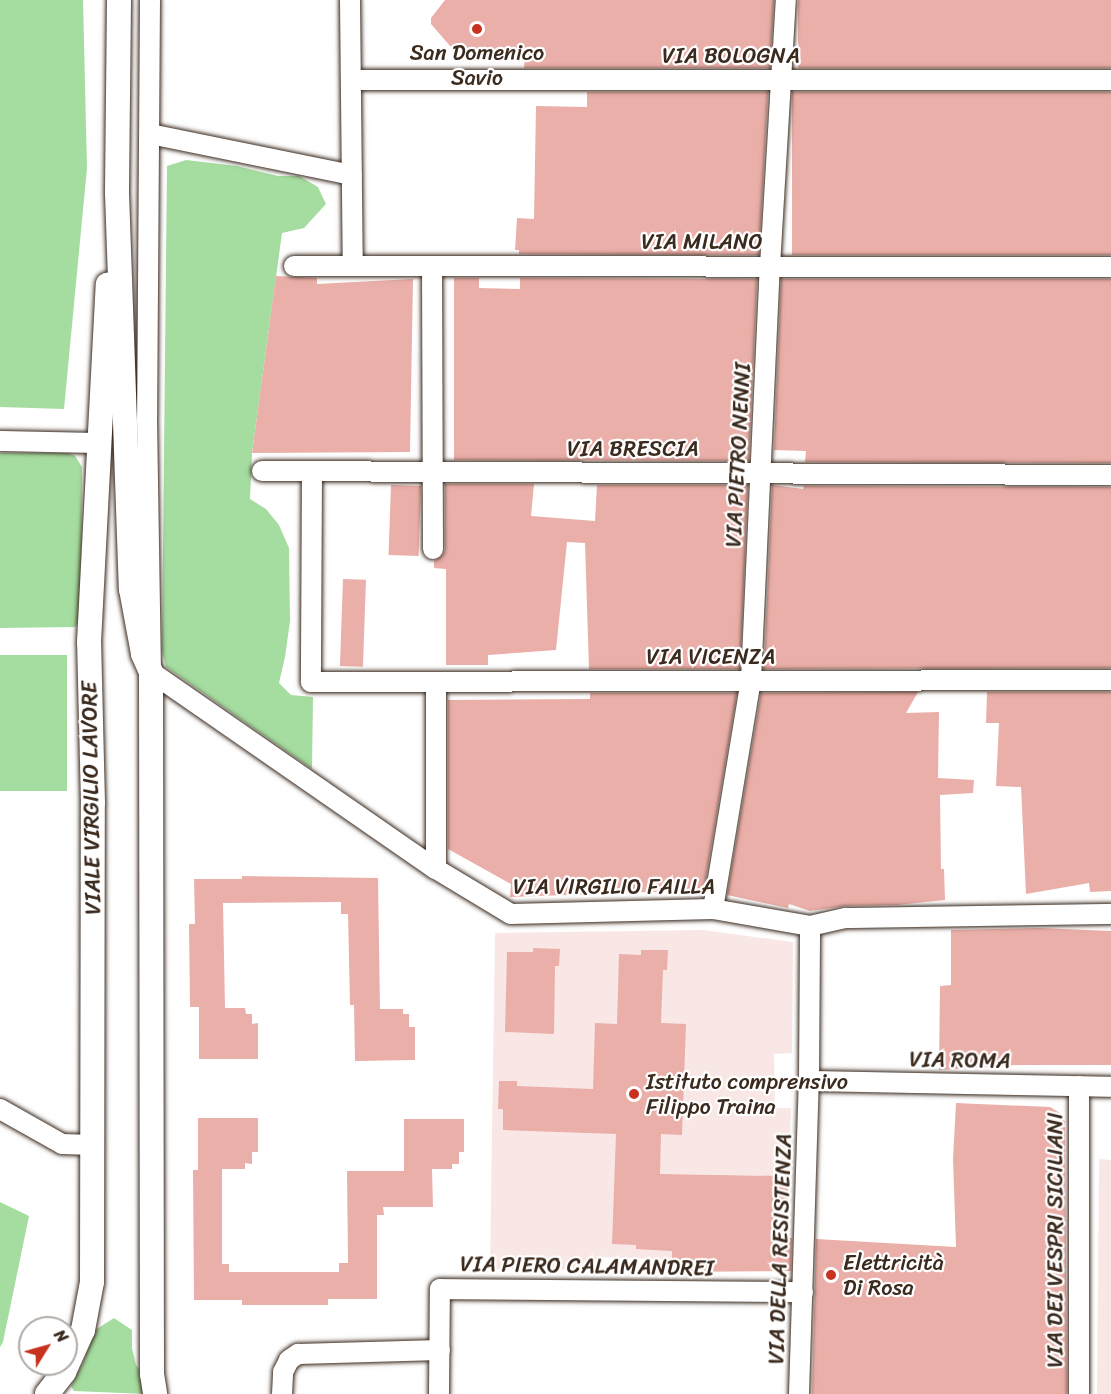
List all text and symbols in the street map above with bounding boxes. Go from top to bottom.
marker: San Domenico Savio [470,22,484,36]
place label: San Domenico Savio [409,39,545,90]
street label: VIA BOLOGNA [662,43,800,69]
street label: VIA MILANO [641,229,763,255]
street label: VIA PIETRO NENNI [720,361,756,549]
street label: VIA BRESCIA [569,436,697,462]
street label: VIA VICENZA [645,644,777,670]
street label: VIALE VIRGILIO LAVORE [76,681,106,915]
street label: VIA VIRGILIO FAILLA [514,874,714,900]
street label: VIA ROMA [909,1046,1011,1074]
place label: Istituto comprensivo Filippo Traina [646,1068,847,1120]
marker: Istituto comprensivo Filippo Traina [627,1087,641,1101]
street label: VIA DEI VESPRI SICILIANI [1042,1114,1068,1366]
street label: VIA DELLA RESISTENZA [763,1132,797,1366]
place label: Elettricità Di Rosa [843,1249,944,1300]
street label: VIA PIERO CALAMANDREI [459,1251,715,1281]
marker: Elettricità Di Rosa [824,1268,838,1282]
north arrow [18,1316,78,1376]
text: N [46,1323,76,1349]

